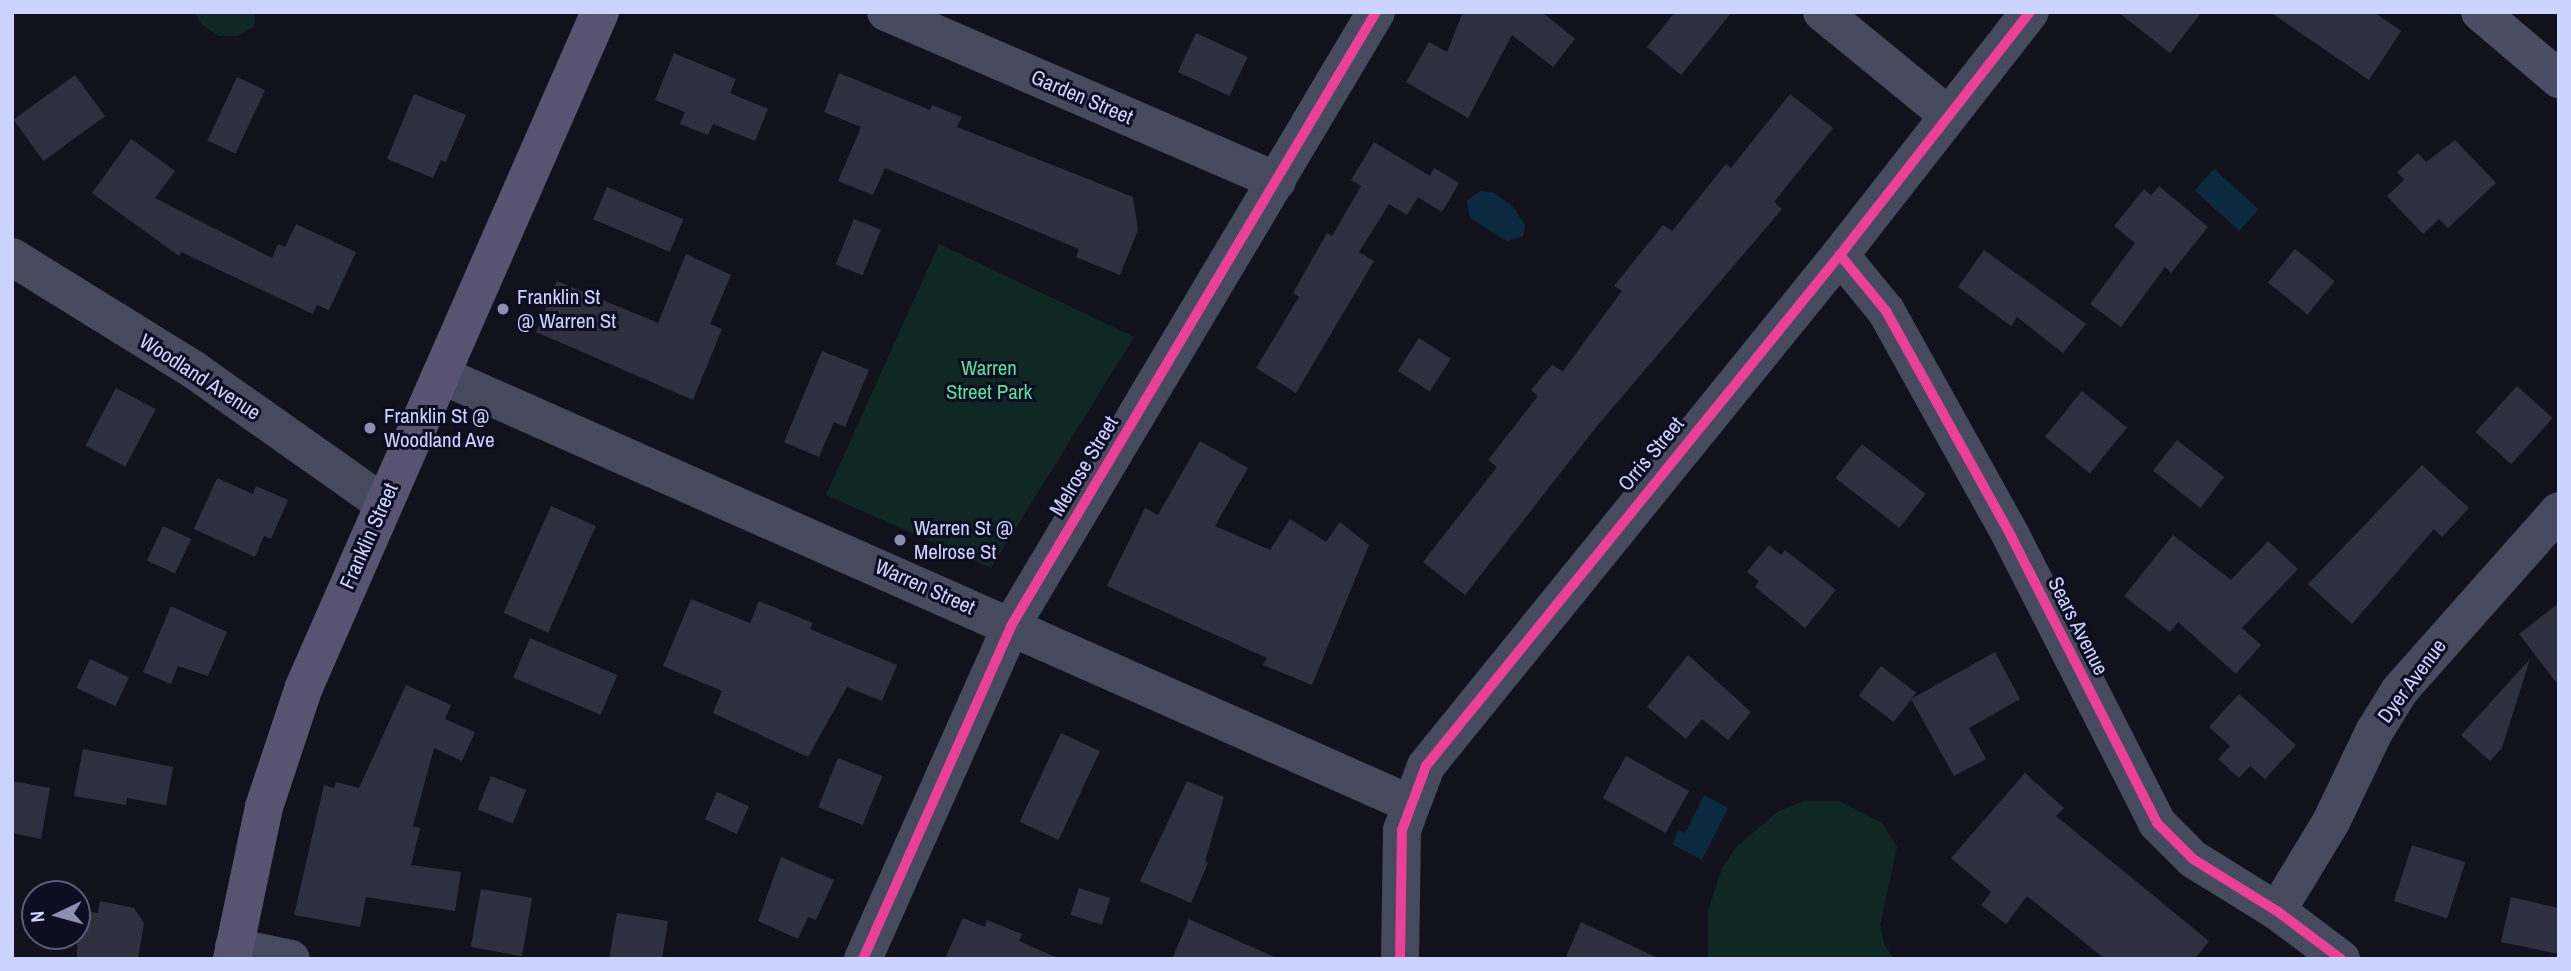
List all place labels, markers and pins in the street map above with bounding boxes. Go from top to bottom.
place label: Franklin St @ Warren St [517,284,616,334]
marker: Franklin St @ Warren St [495,301,511,317]
place label: Franklin St @ Woodland Ave [384,403,495,453]
marker: Franklin St @ Woodland Ave [362,420,378,436]
place label: Warren St @ Melrose St [914,515,1013,565]
marker: Warren St @ Melrose St [892,532,908,548]

